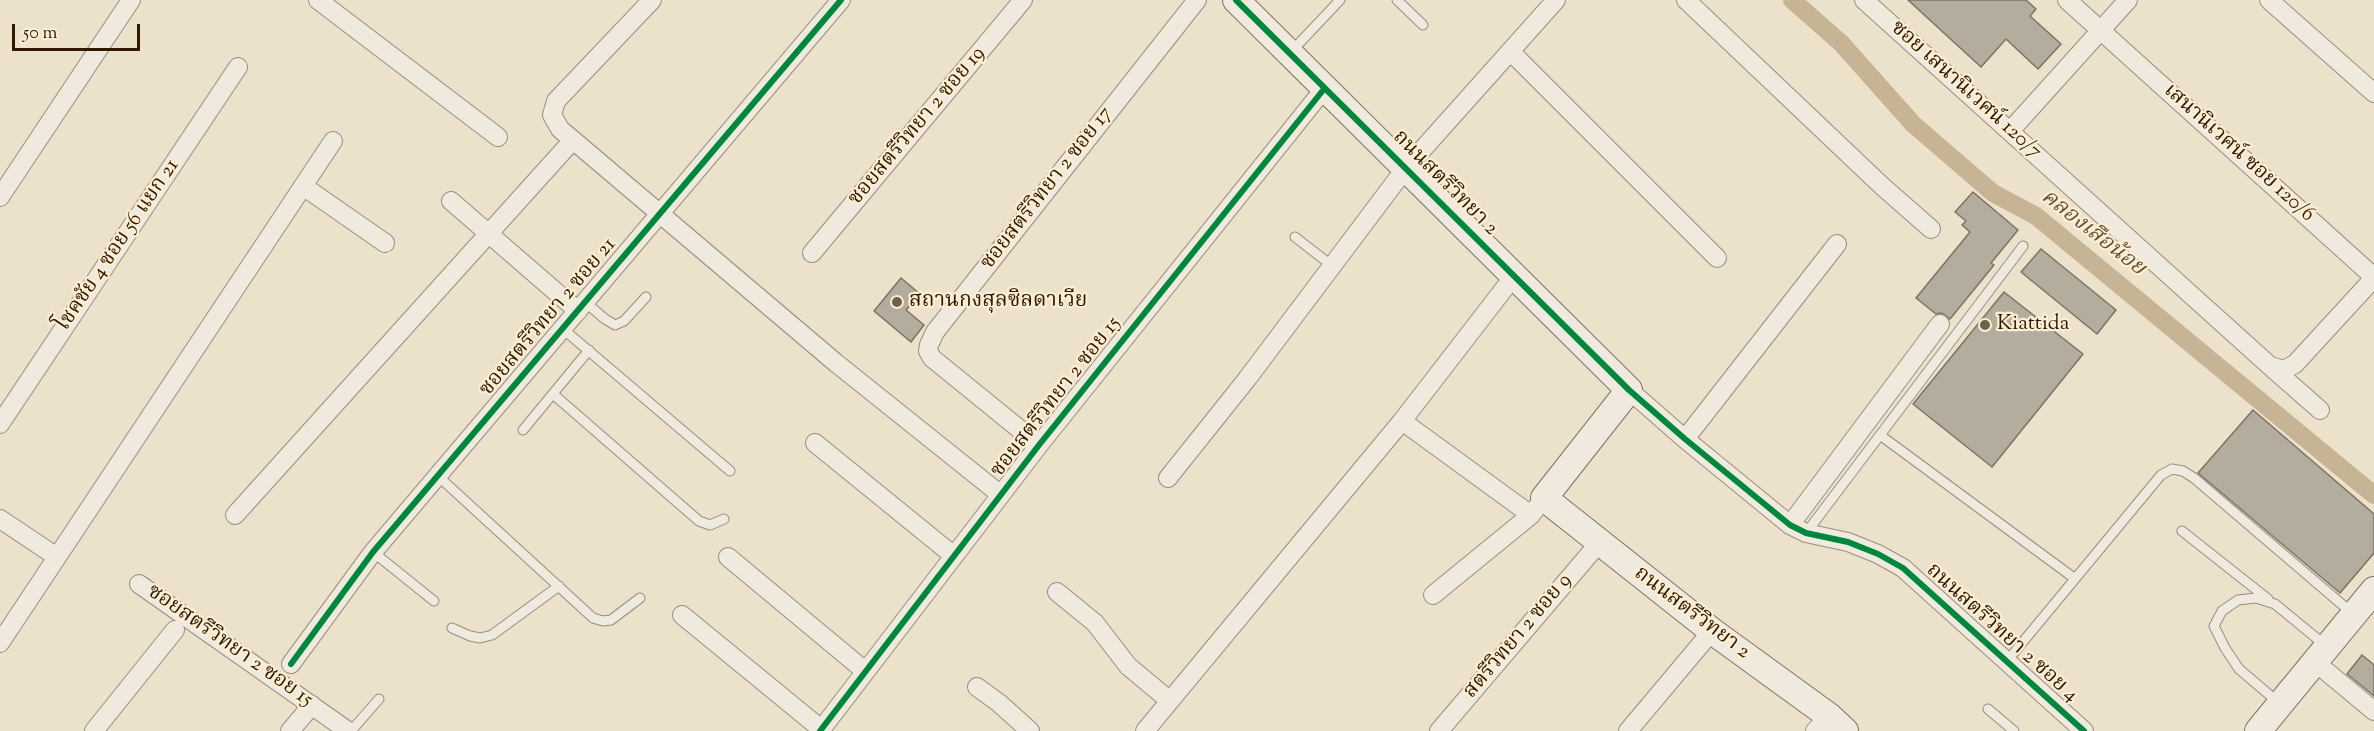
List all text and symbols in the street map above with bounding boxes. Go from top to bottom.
scale bar [15,12,142,50]
street label: ซอย เสนานิเวศน์ 120/7 [1884,16,2046,166]
text: 50 m [23,21,57,47]
street label: ซอยสตรีวิทยา 2 ซอย 19 [844,42,992,212]
street label: เสนานิเวศน์ ซอย 120/6 [2157,80,2319,228]
street label: ซอยสตรีวิทยา 2 ซอย 17 [976,102,1120,276]
street label: ถนนสตรีวิทยา 2 [1386,126,1502,242]
street label: โชคชัย 4 ซอย 56 แยก 21 [52,155,186,337]
water label: คลองเสือน้อย [2035,185,2149,283]
street label: ซอยสตรีวิทยา 2 ซอย 21 [475,234,623,402]
place label: สถานกงสุลซิลดาเวีย [909,289,1087,315]
marker: สถานกงสุลซิลดาเวีย [890,295,904,309]
place label: Kiattida [1997,312,2069,338]
street label: ซอยสตรีวิทยา 2 ซอย 15 [987,313,1127,483]
marker: Kiattida [1978,318,1992,332]
street label: ถนนสตรีวิทยา 2 ซอย 4 [1920,559,2082,709]
street label: ถนนสตรีวิทยา 2 [1628,562,1754,666]
street label: สตรีวิทยา 2 ซอย 9 [1460,570,1578,704]
street label: ซอยสตรีวิทยา 2 ซอย 15 [141,580,317,714]

